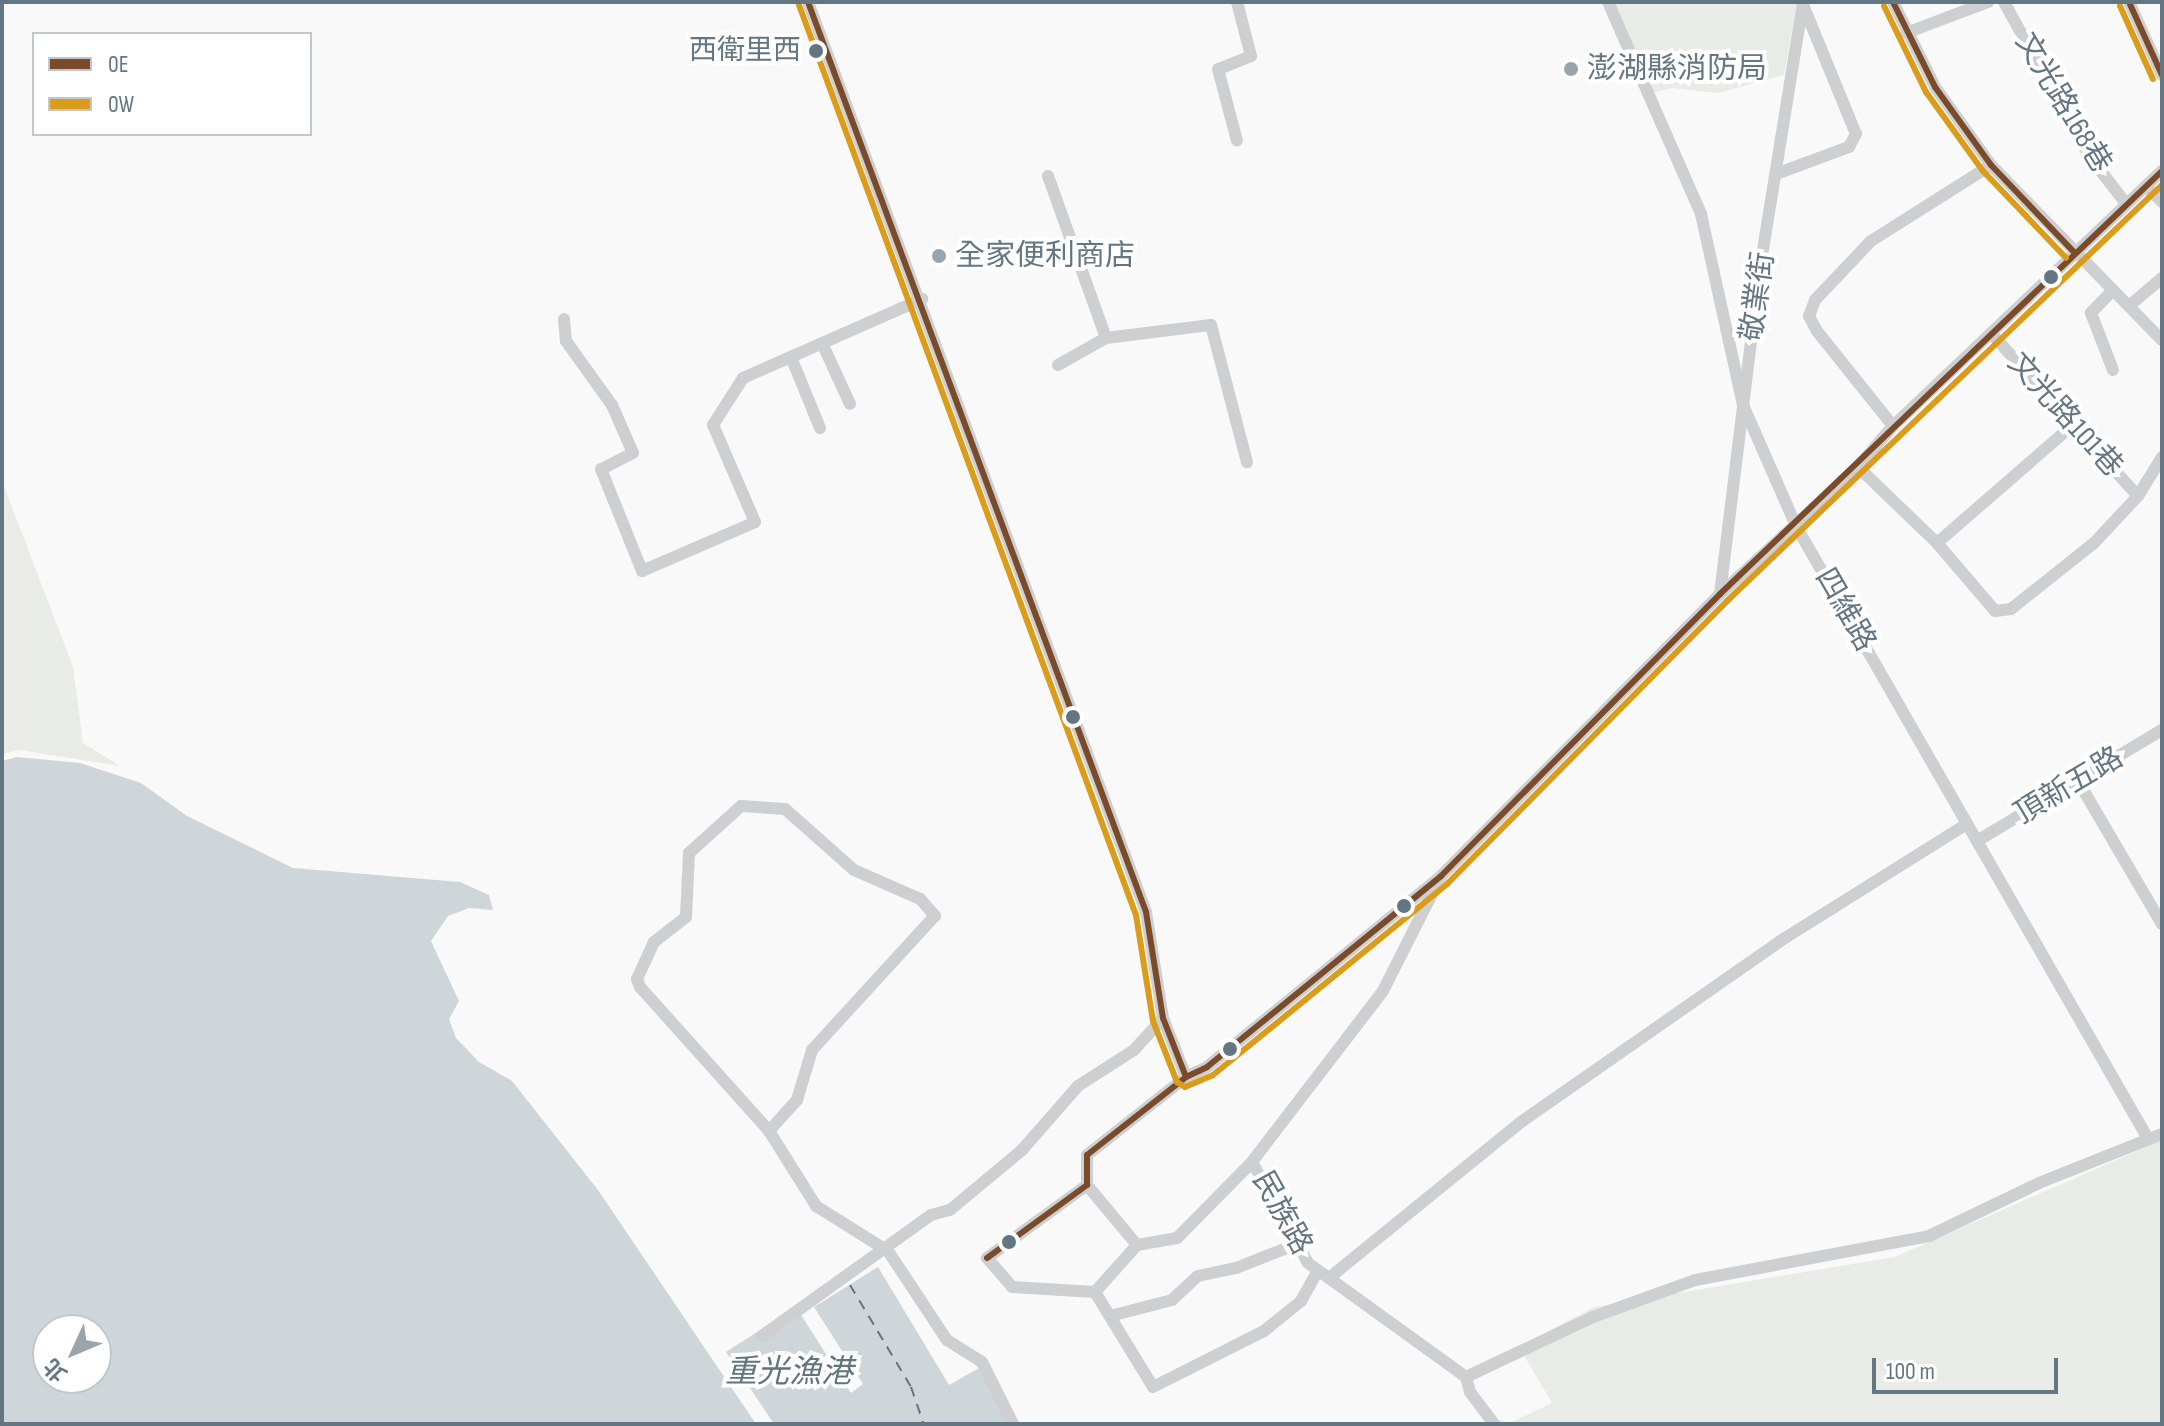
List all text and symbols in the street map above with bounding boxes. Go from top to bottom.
street label: 文光路168巷 [2007,27,2119,179]
legend [32,32,312,136]
place label: 西衛里西 [689,34,801,68]
marker: 西衛里西 [808,43,824,59]
text: 0E [108,50,129,79]
place label: 澎湖縣消防局 [1587,51,1767,87]
marker: 澎湖縣消防局 [1562,60,1580,78]
text: 0W [108,90,134,119]
place label: 全家便利商店 [955,238,1135,274]
marker: 全家便利商店 [930,247,948,265]
street label: 敬業街 [1734,250,1782,344]
unlabelled marker [2043,269,2059,285]
street label: 文光路101巷 [2000,346,2130,484]
street label: 四維路 [1807,562,1883,658]
unlabelled marker [1065,709,1081,725]
street label: 頂新五路 [2008,740,2130,832]
unlabelled marker [1396,898,1412,914]
unlabelled marker [1222,1041,1238,1057]
street label: 民族路 [1244,1165,1320,1261]
unlabelled marker [1001,1234,1017,1250]
north arrow [32,1314,112,1394]
scale bar [1876,1342,2062,1392]
text: 北 [38,1352,73,1387]
water label: 重光漁港 [725,1354,853,1392]
text: 100 m [1886,1357,1935,1386]

